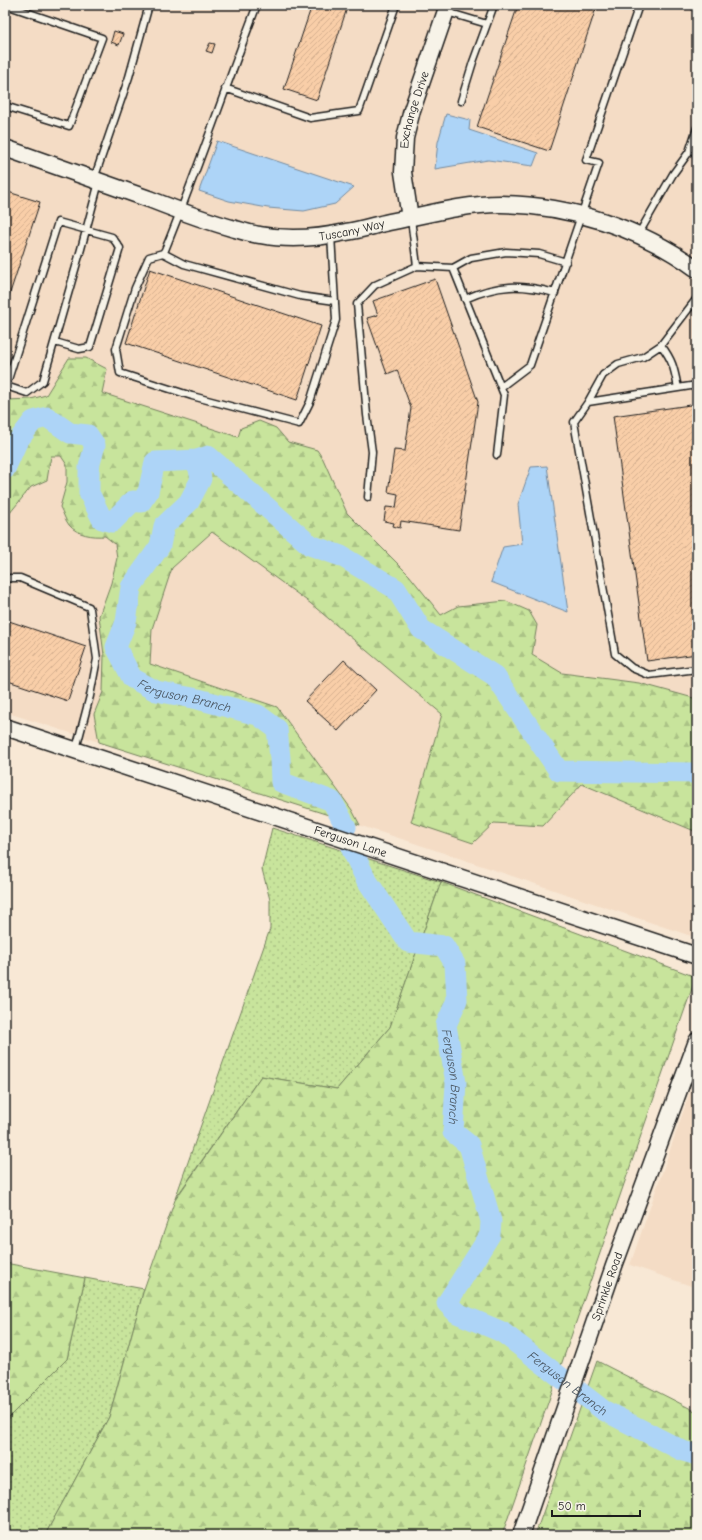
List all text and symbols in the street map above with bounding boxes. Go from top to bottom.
street label: Exchange Drive [397,69,432,149]
street label: Tuscany Way [318,216,386,243]
water label: Ferguson Branch [136,675,233,715]
street label: Ferguson Lane [312,823,389,860]
water label: Ferguson Branch [439,1028,464,1125]
street label: Sprinkle Road [589,1250,625,1323]
water label: Ferguson Branch [525,1348,610,1418]
scale bar [552,1492,640,1518]
text: 50 m [558,1499,586,1513]

